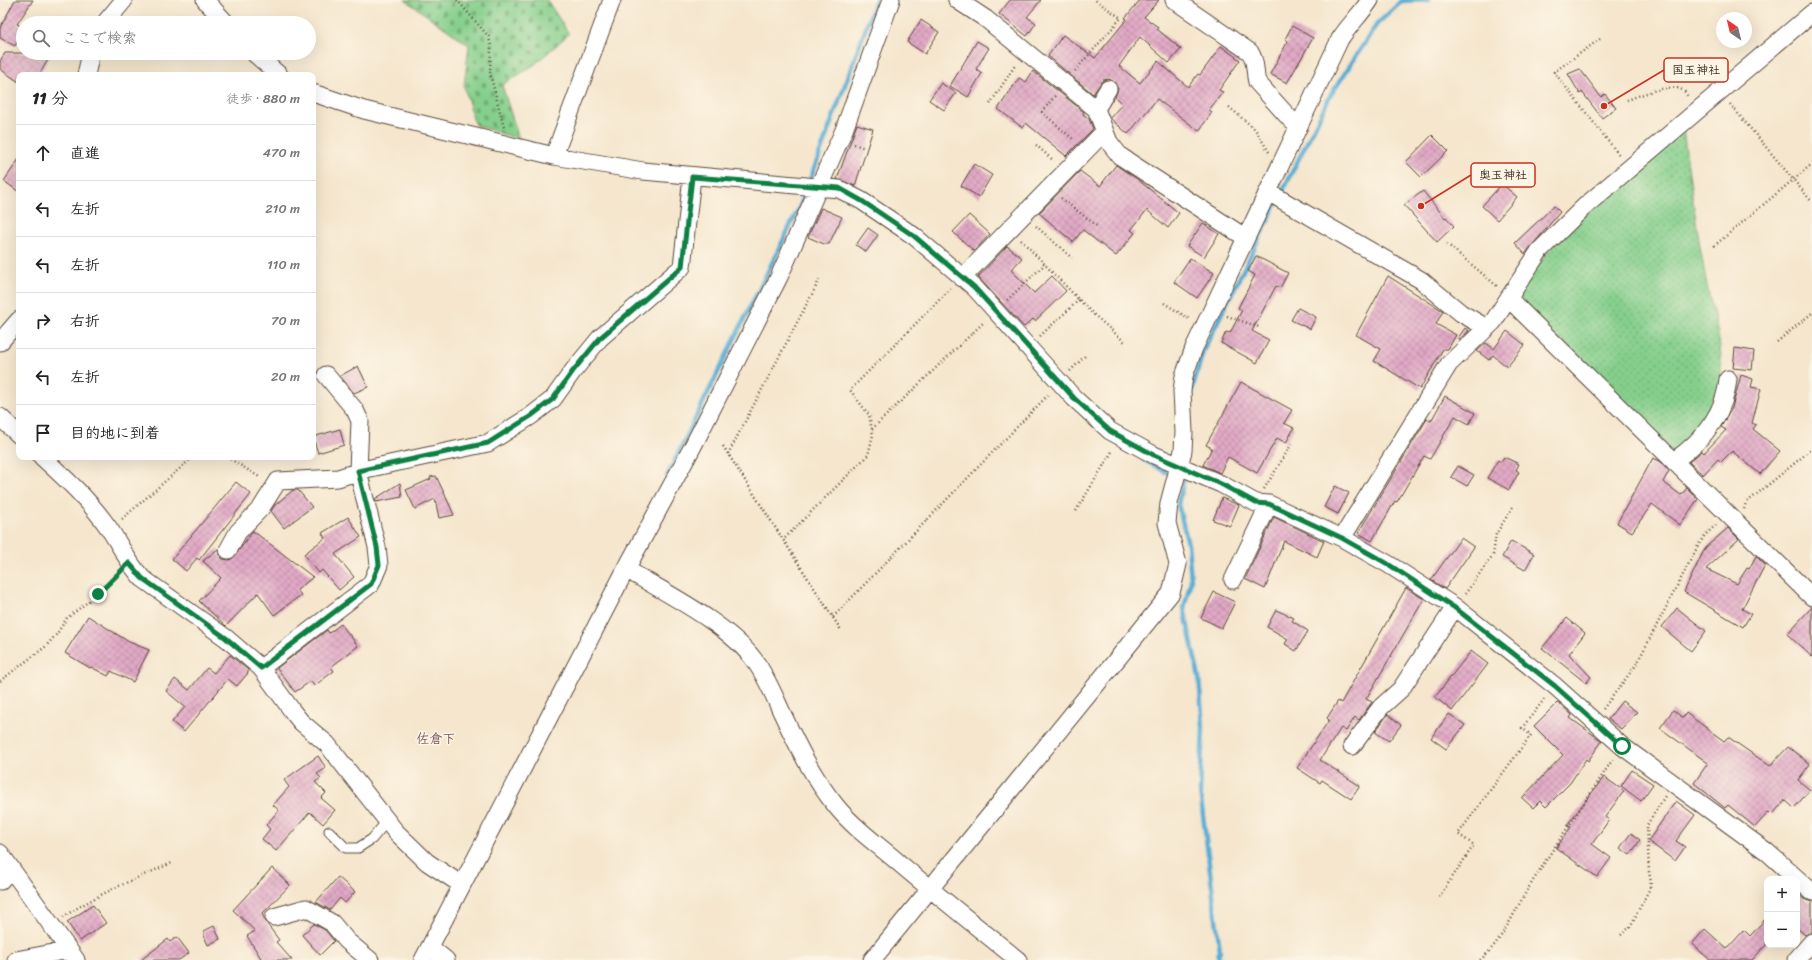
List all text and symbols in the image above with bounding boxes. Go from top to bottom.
north arrow [1716,12,1752,48]
search box [16,16,316,60]
text: ここで検索 [62,25,137,51]
icon: search [30,27,52,49]
callout: 国玉神社 [1664,58,1728,82]
text: 国玉神社 [1672,59,1720,81]
text: 11 分 [32,83,68,113]
text: 徒歩 · 880 m [226,87,300,110]
text: 直進 [70,140,100,166]
text: 470 m [263,141,300,164]
icon: ahead [32,142,54,164]
callout: 奥玉神社 [1471,163,1535,187]
text: 奥玉神社 [1479,164,1527,186]
text: 左折 [70,196,100,222]
text: 210 m [265,197,300,220]
icon: left [32,198,54,220]
text: 左折 [70,252,100,278]
text: 110 m [267,253,300,276]
icon: left [32,254,54,276]
text: 右折 [70,308,100,334]
text: 70 m [271,309,300,332]
icon: right [32,310,54,332]
text: 左折 [70,364,100,390]
text: 20 m [271,365,300,388]
icon: left [32,366,54,388]
text: 目的地に到着 [70,420,160,446]
icon: arrive [32,422,54,444]
route end [89,585,107,603]
district label: 佐倉下 [416,727,456,750]
route start [1613,737,1631,755]
map controls [1764,876,1800,948]
button: + [1764,876,1800,912]
button: − [1764,912,1800,948]

